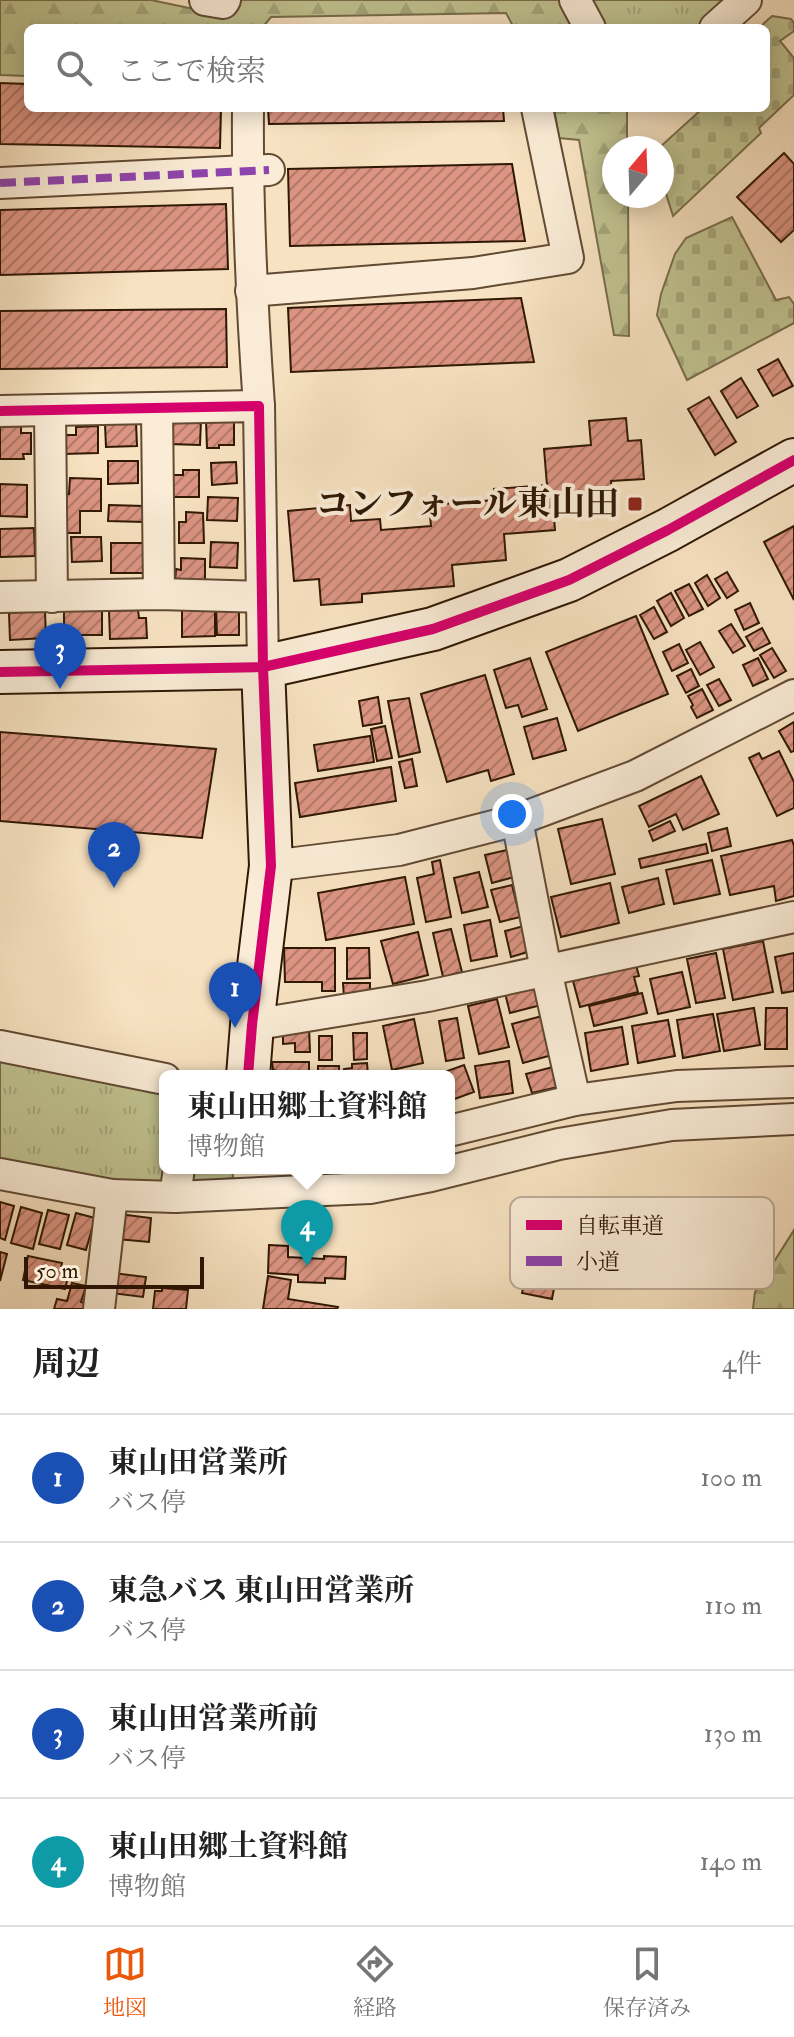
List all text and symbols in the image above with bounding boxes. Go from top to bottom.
search box [24,24,770,112]
icon: search [52,46,96,90]
text: ここで検索 [116,53,266,90]
north arrow [602,136,674,208]
place label: コンフォール東山田 [315,483,619,526]
marker: コンフォール東山田 [626,495,644,513]
pin: 3 [34,623,86,689]
your location [492,794,532,834]
pin: 2 [88,822,140,888]
pin: 1 [209,962,261,1028]
popup [159,1070,455,1174]
text: 東山田郷土資料館 [187,1088,427,1125]
text: 博物館 [187,1131,265,1163]
legend [510,1197,774,1289]
pin: 4 [281,1200,333,1266]
text: 自転車道 [576,1212,664,1240]
text: 小道 [576,1248,620,1276]
scale bar [24,1253,204,1289]
text: 50 m [36,1257,78,1285]
text: 周辺 [32,1343,100,1386]
text: 4件 [722,1348,762,1380]
text: 東山田営業所 [108,1444,288,1481]
text: 1 [53,1462,63,1494]
text: 100 m [701,1462,762,1494]
text: バス停 [108,1487,186,1519]
text: 東急バス 東山田営業所 [108,1572,414,1609]
text: 2 [51,1590,65,1622]
text: 110 m [705,1590,762,1622]
text: バス停 [108,1615,186,1647]
text: 東山田営業所前 [108,1700,318,1737]
text: 3 [53,1718,63,1750]
text: 130 m [704,1718,762,1750]
text: バス停 [108,1743,186,1775]
text: 東山田郷土資料館 [108,1828,348,1865]
text: 4 [51,1846,65,1878]
text: 140 m [700,1846,762,1878]
text: 博物館 [108,1871,186,1903]
tab: 地図 [103,1942,147,2022]
tab: 経路 [353,1942,397,2022]
tab: 保存済み [603,1942,691,2022]

